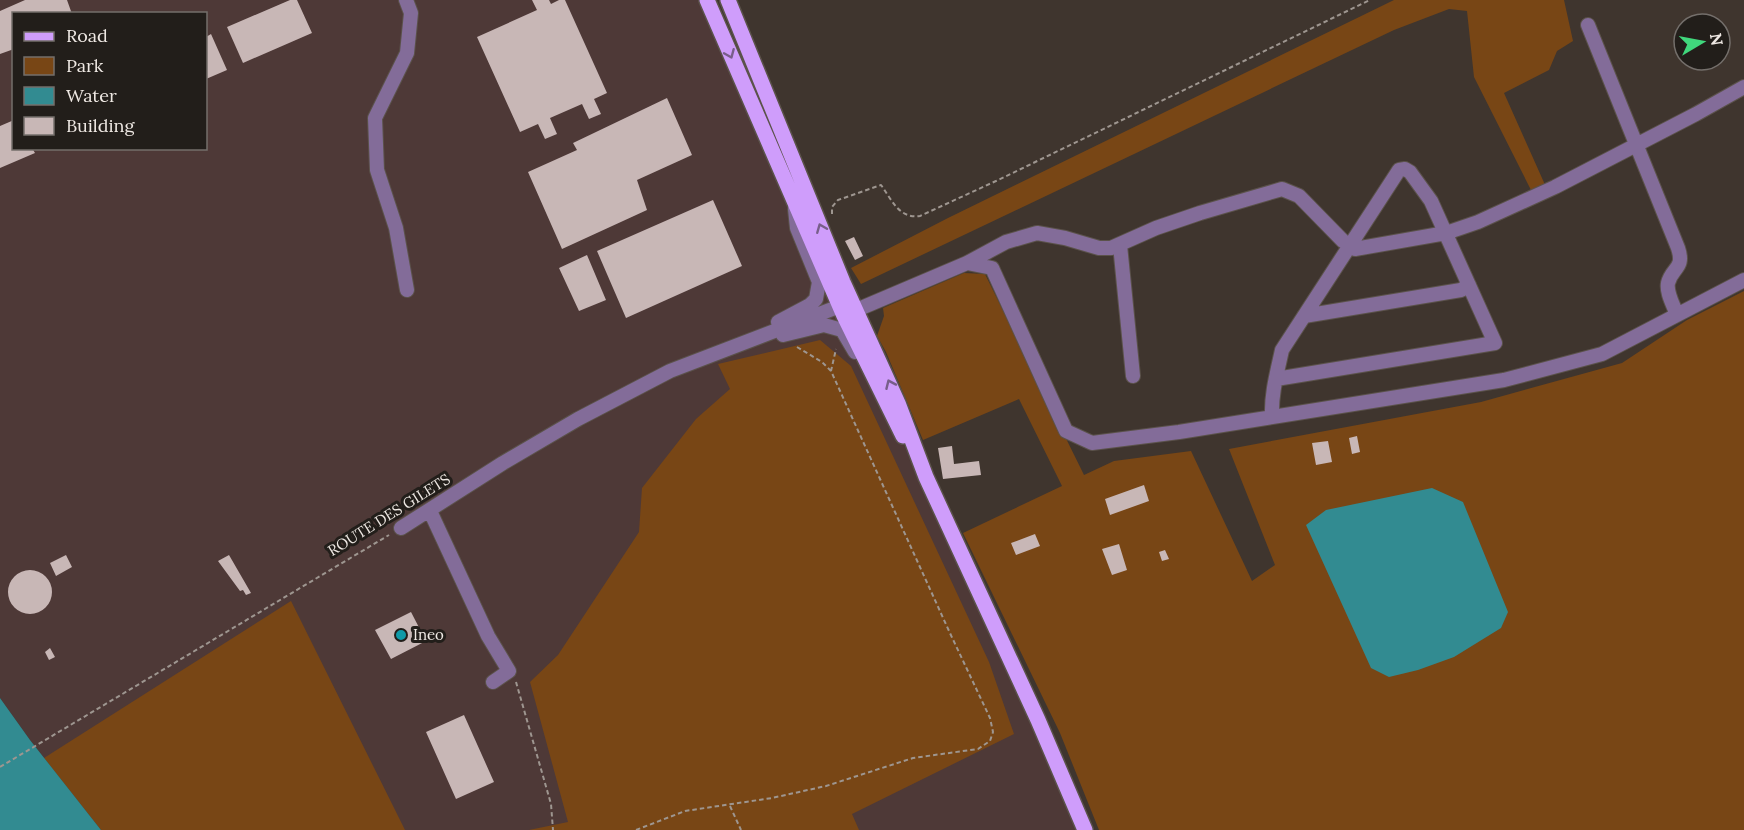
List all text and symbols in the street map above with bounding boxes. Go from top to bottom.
legend [12,12,207,150]
north arrow [1672,12,1732,72]
text: Road [66,24,108,47]
text: N [1706,32,1728,47]
one-way arrow [723,47,735,58]
text: Park [66,54,104,77]
text: Water [66,84,117,107]
text: Building [66,114,136,137]
one-way arrow [816,223,828,234]
one-way arrow [885,379,897,390]
street label: ROUTE DES GILETS [324,469,453,560]
place label: Ineo [413,625,444,644]
marker: Ineo [394,628,408,642]

